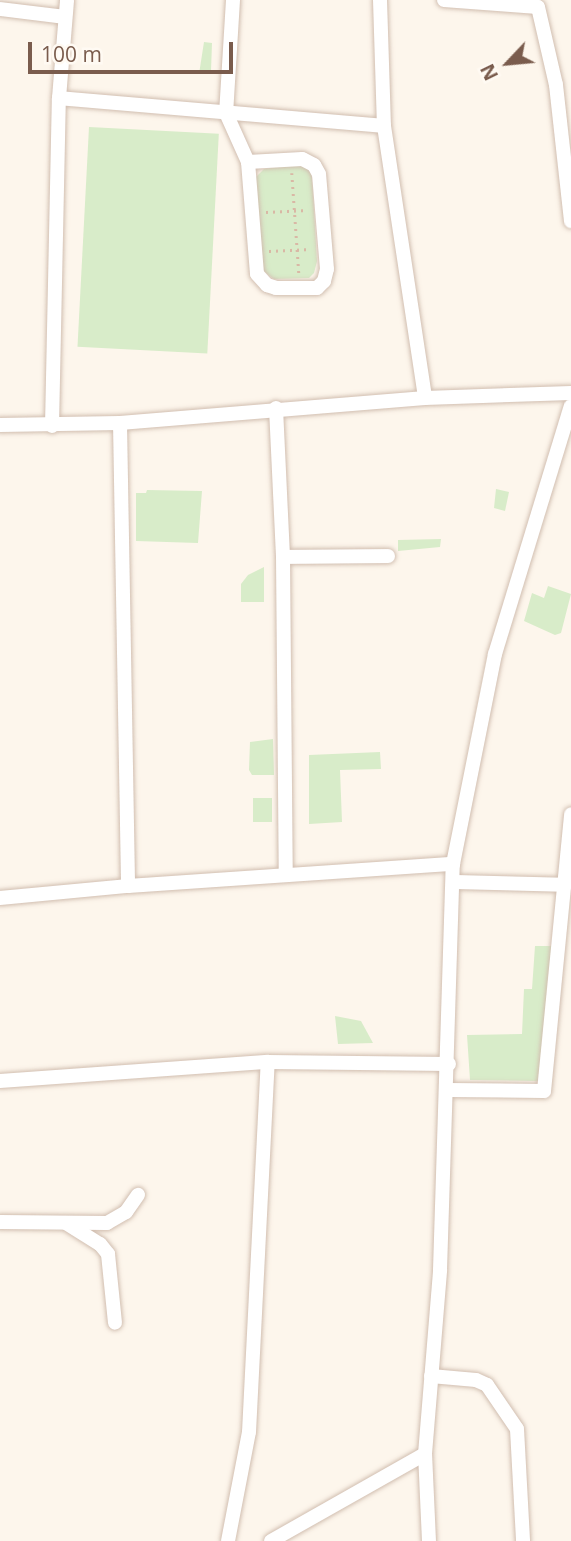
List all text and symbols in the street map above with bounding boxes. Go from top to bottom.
scale bar [32,28,236,72]
north arrow [473,28,543,98]
text: 100 m [41,40,102,68]
text: N [474,60,504,85]

